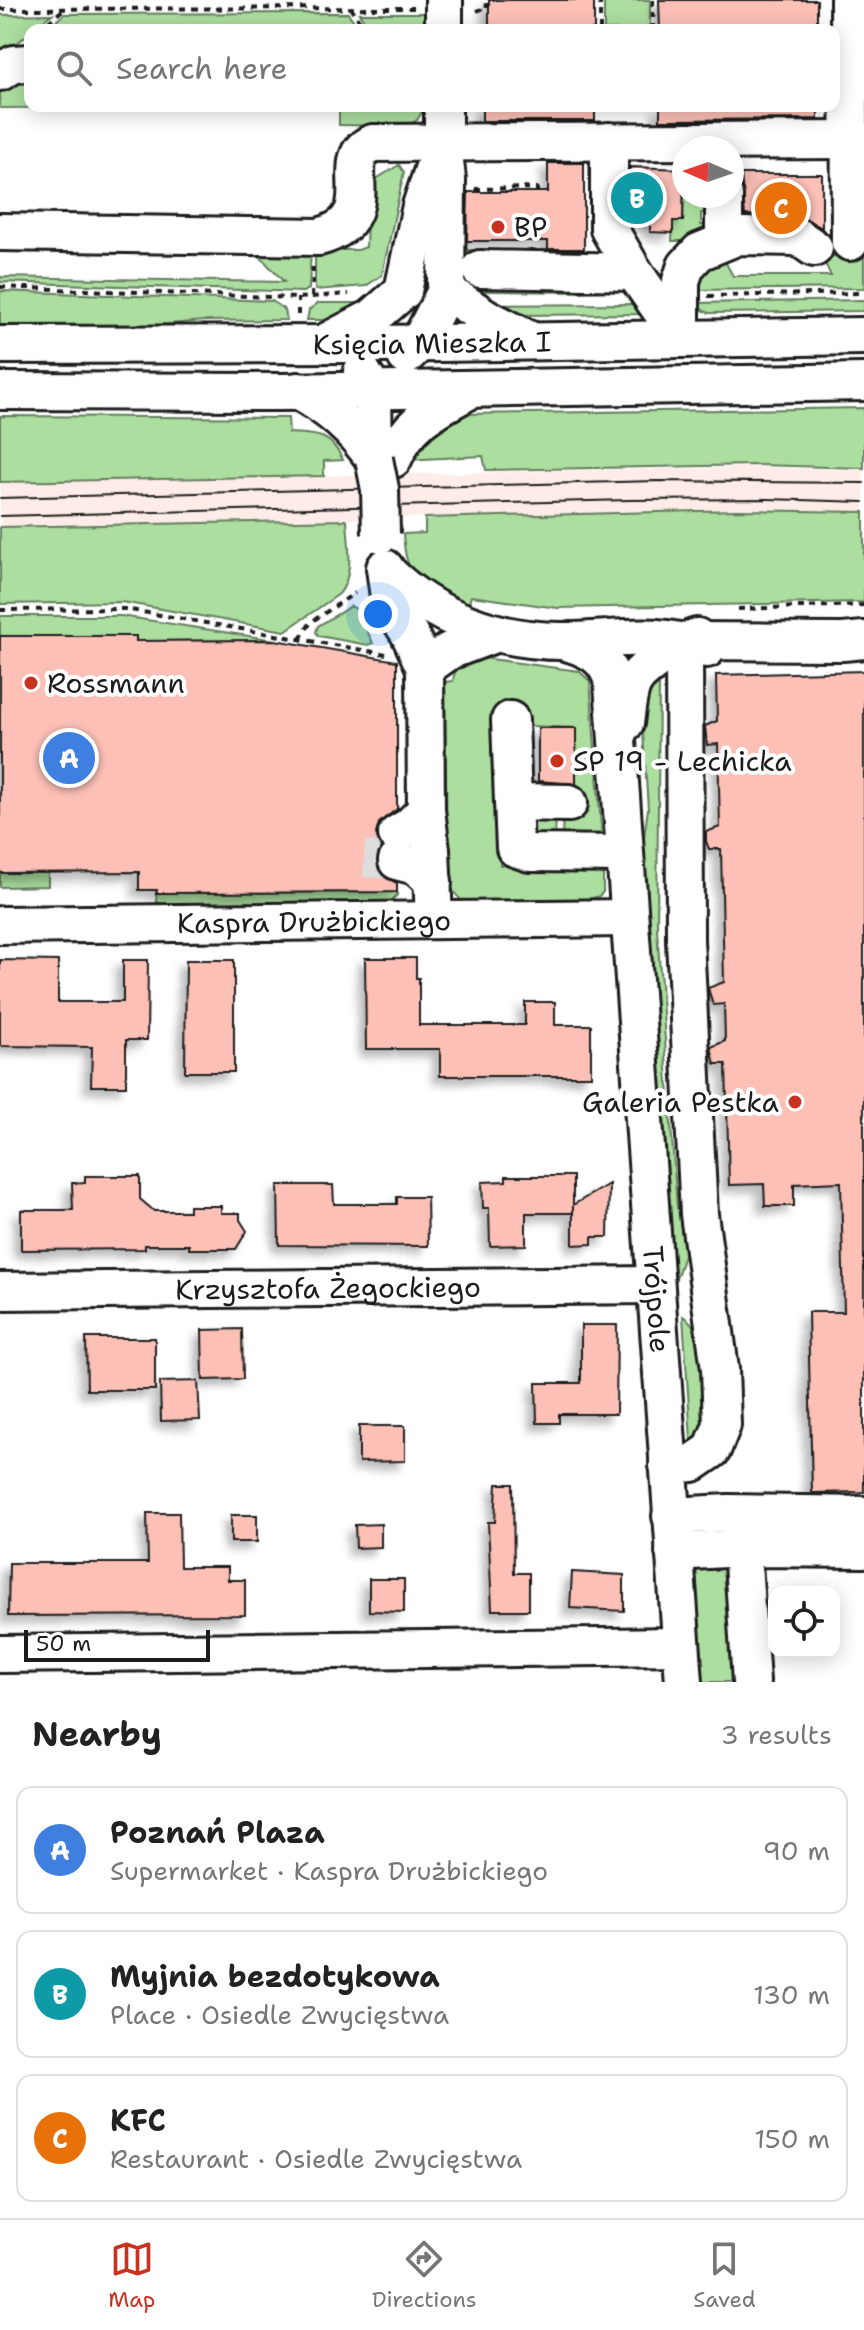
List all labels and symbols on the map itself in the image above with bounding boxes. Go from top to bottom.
north arrow [672,136,744,208]
pin: B [611,168,663,228]
pin: C [755,178,807,238]
place label: BP [514,208,547,246]
marker: BP [489,218,507,236]
street label: Księcia Mieszka I [313,322,552,363]
your location [358,594,398,634]
place label: Rossmann [47,664,185,702]
marker: Rossmann [22,674,40,692]
pin: A [43,728,95,788]
place label: SP 19 - Lechicka [573,742,792,780]
marker: SP 19 - Lechicka [548,752,566,770]
street label: Kaspra Drużbickiego [177,901,451,942]
place label: Galeria Pestka [582,1083,779,1121]
marker: Galeria Pestka [786,1093,804,1111]
street label: Trójpole [634,1244,680,1354]
street label: Krzysztofa Żegockiego [175,1268,481,1308]
scale bar [24,1626,210,1662]

